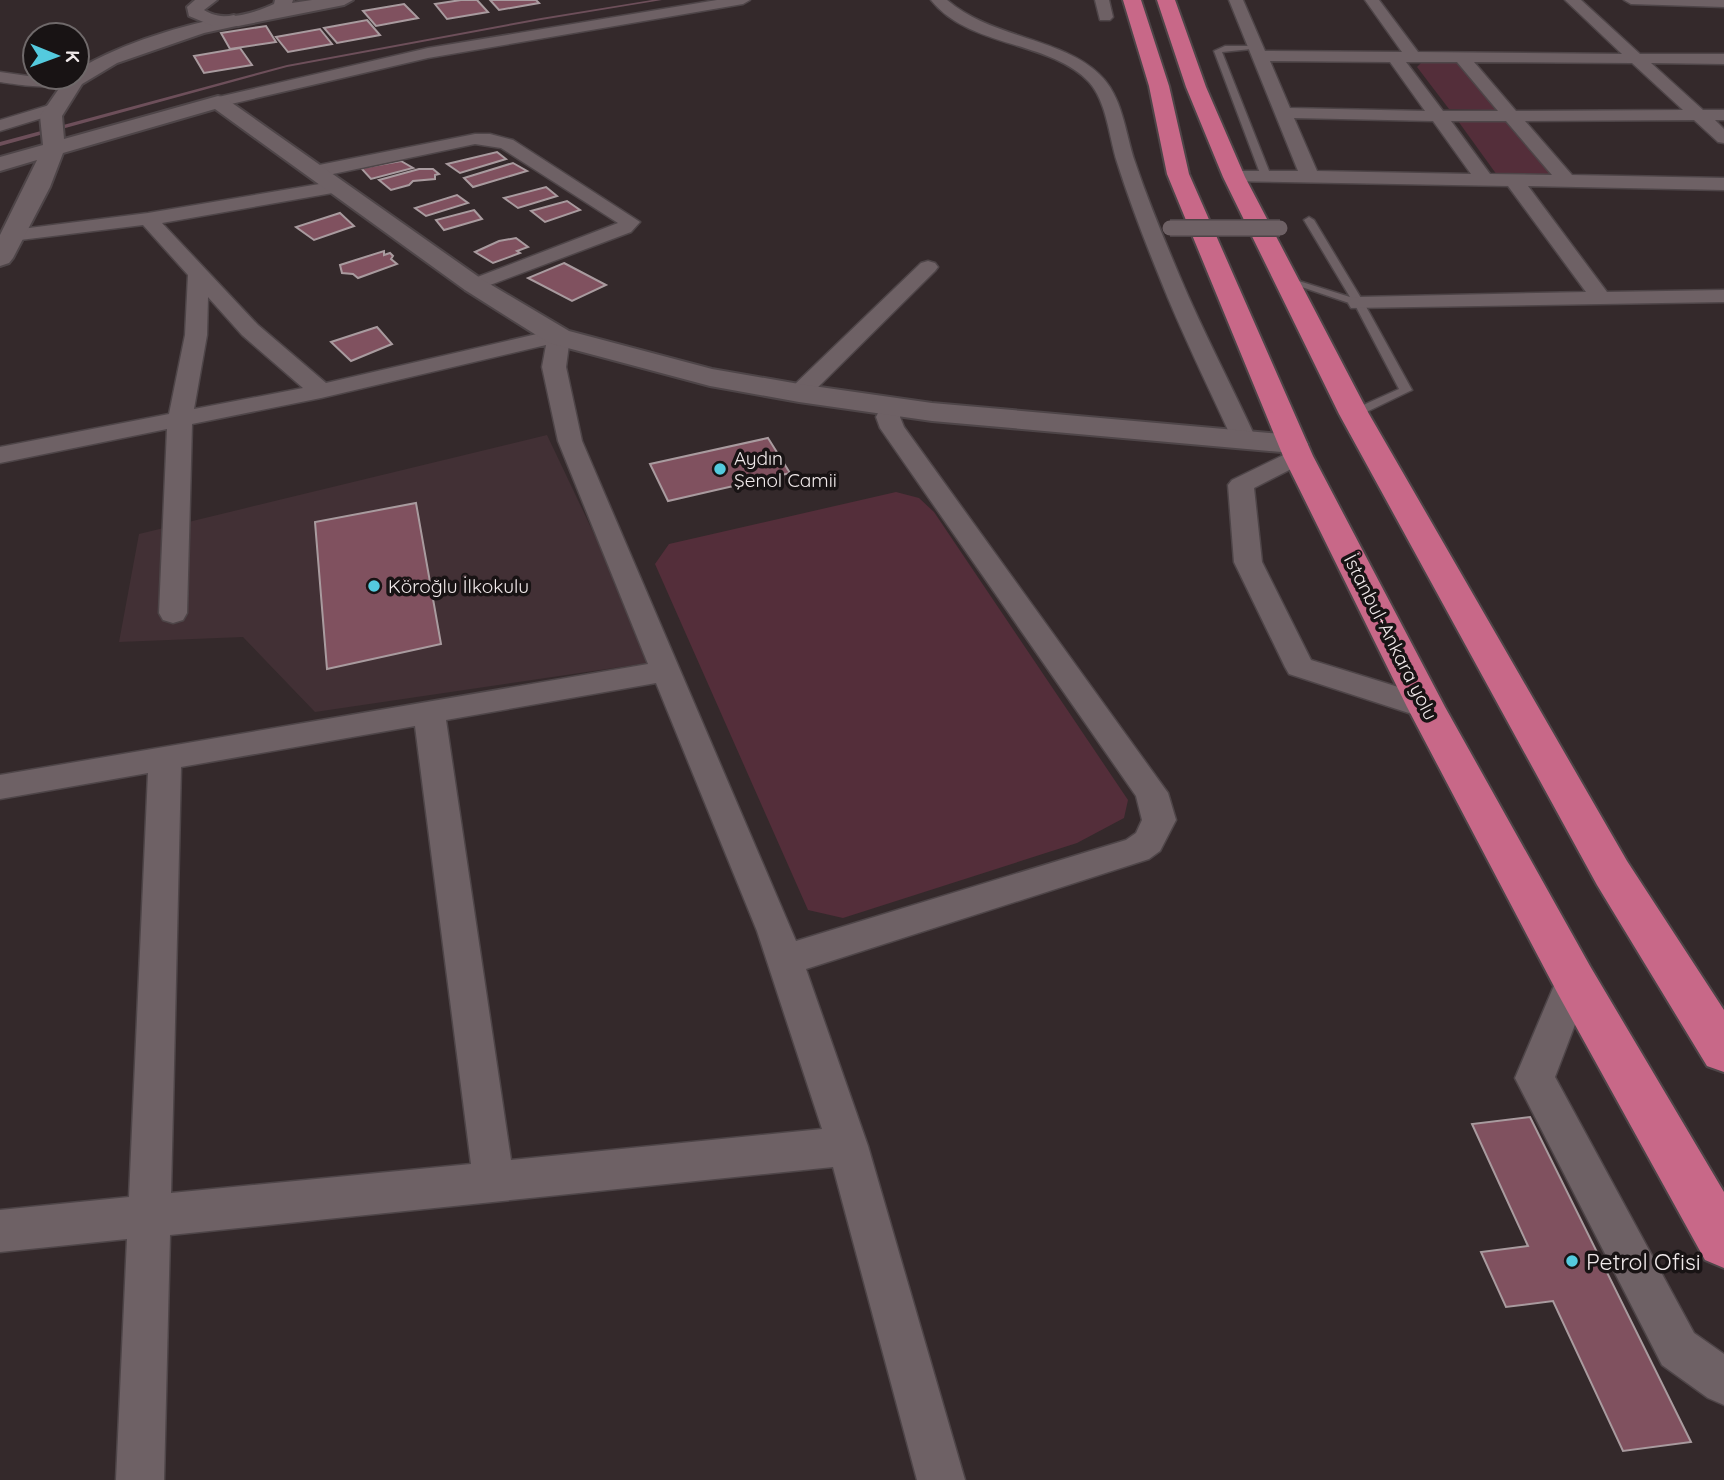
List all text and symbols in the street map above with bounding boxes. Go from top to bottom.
north arrow [21,21,91,91]
text: K [61,50,85,63]
place label: Aydın Şenol Camii [734,446,837,492]
marker: Aydın Şenol Camii [712,461,728,477]
street label: İstanbul-Ankara yolu [1339,550,1443,724]
place label: Köroğlu İlkokulu [388,574,529,598]
marker: Köroğlu İlkokulu [366,578,382,594]
place label: Petrol Ofisi [1586,1247,1701,1276]
marker: Petrol Ofisi [1564,1253,1580,1269]

